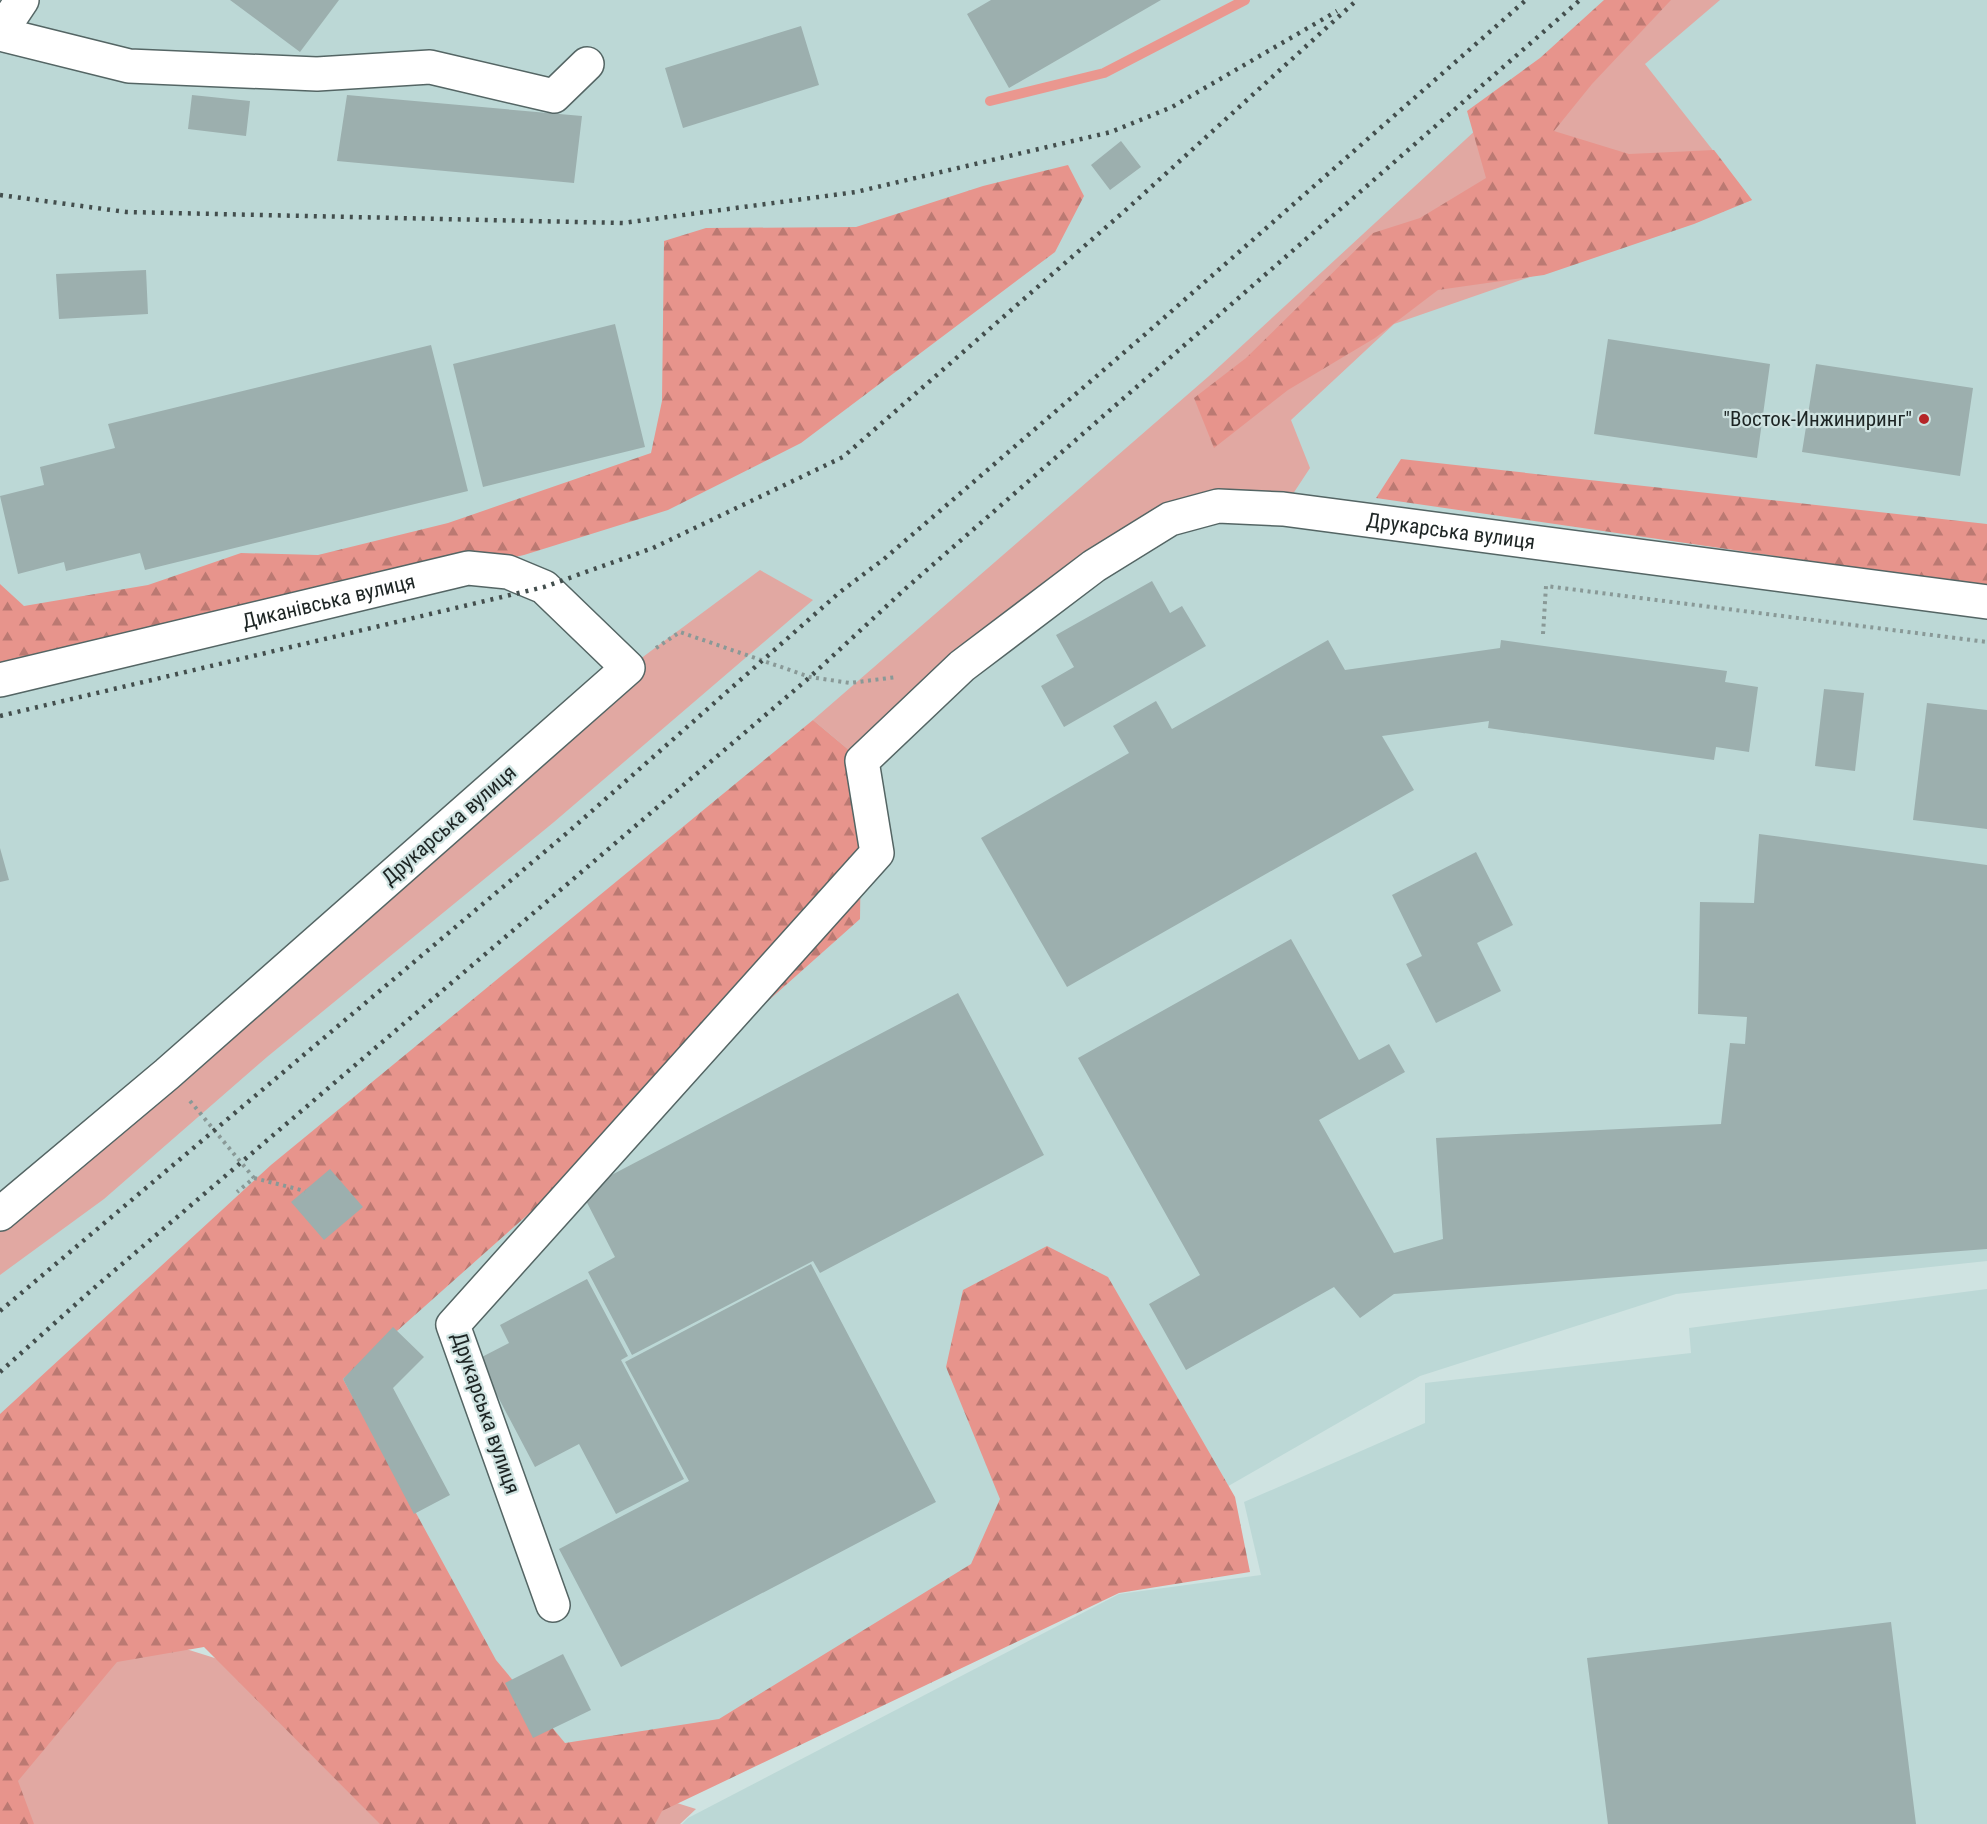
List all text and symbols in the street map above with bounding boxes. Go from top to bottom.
place label: "Восток-Инжиниринг" [1723,407,1912,431]
marker: "Восток-Инжиниринг" [1917,412,1931,426]
street label: Друкарська вулиця [1365,508,1537,554]
street label: Диканівська вулиця [240,569,418,634]
street label: Друкарська вулиця [377,760,521,890]
street label: Друкарська вулиця [447,1329,525,1497]

